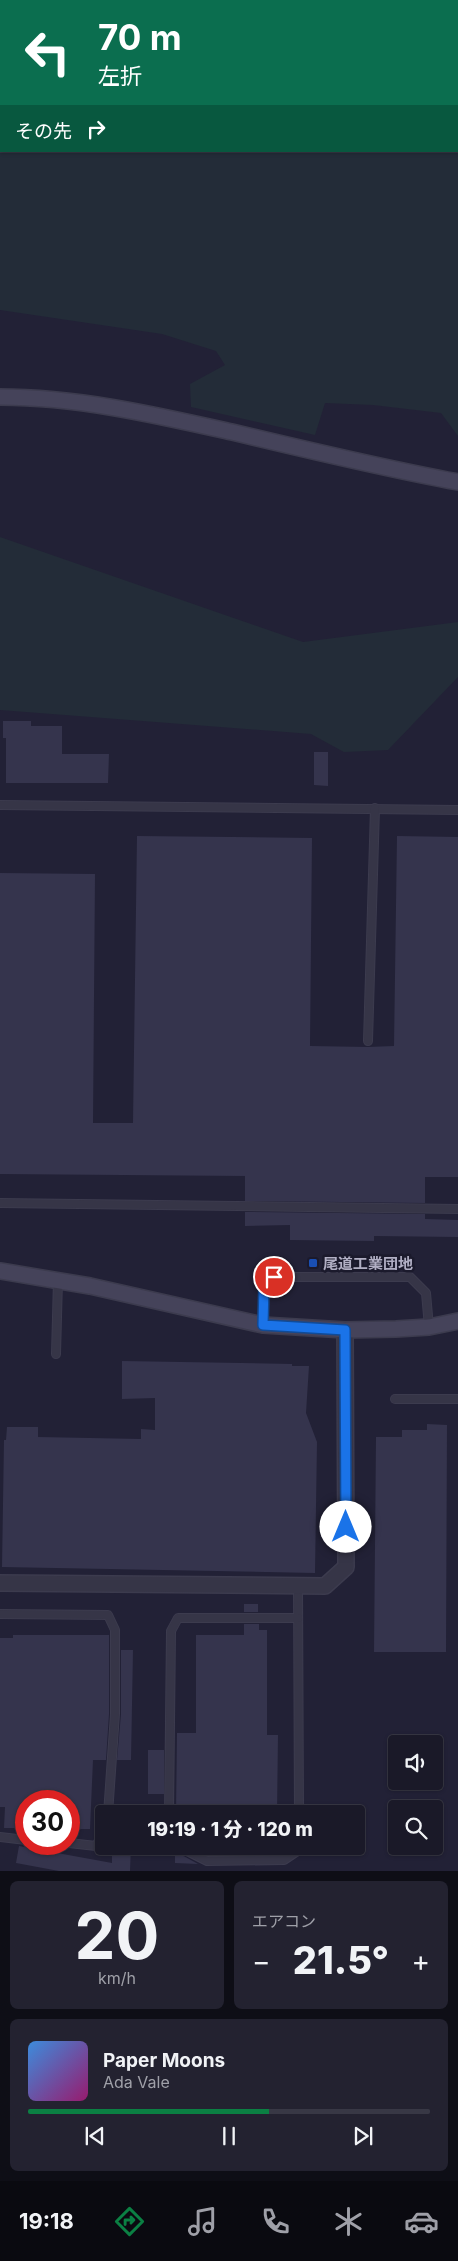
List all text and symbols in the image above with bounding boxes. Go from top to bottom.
text: 70 m [98,16,182,58]
icon: left [15,20,80,85]
text: 左折 [98,63,142,89]
icon: right [82,115,110,143]
text: その先 [15,120,72,143]
place label: 尾道工業団地 [323,1254,413,1273]
pin [253,1256,295,1298]
marker: 尾道工業団地 [307,1257,319,1269]
icon: arrive [260,1263,288,1291]
position arrow [319,1500,371,1552]
map controls [388,1735,443,1855]
button: sound [388,1735,443,1790]
speed limit sign: 30 [15,1790,80,1855]
button: search [388,1800,443,1855]
text: 19:19 · 1 分 · 120 m [147,1818,313,1841]
text: 20 [75,1896,159,1975]
text: エアコン [252,1911,316,1931]
text: 21.5° [293,1937,389,1983]
text: − [252,1944,271,1978]
text: + [411,1944,430,1978]
text: km/h [98,1968,136,1988]
text: Paper Moons [103,2049,225,2072]
text: Ada Vale [103,2072,170,2092]
icon: previous [81,2122,109,2150]
icon: pause [215,2122,243,2150]
icon: next [349,2122,377,2150]
icon: directions [112,2204,147,2239]
icon: music [185,2204,220,2239]
icon: phone [258,2204,293,2239]
icon: climate [331,2204,366,2239]
icon: car [404,2204,439,2239]
text: 19:18 [19,2208,74,2234]

